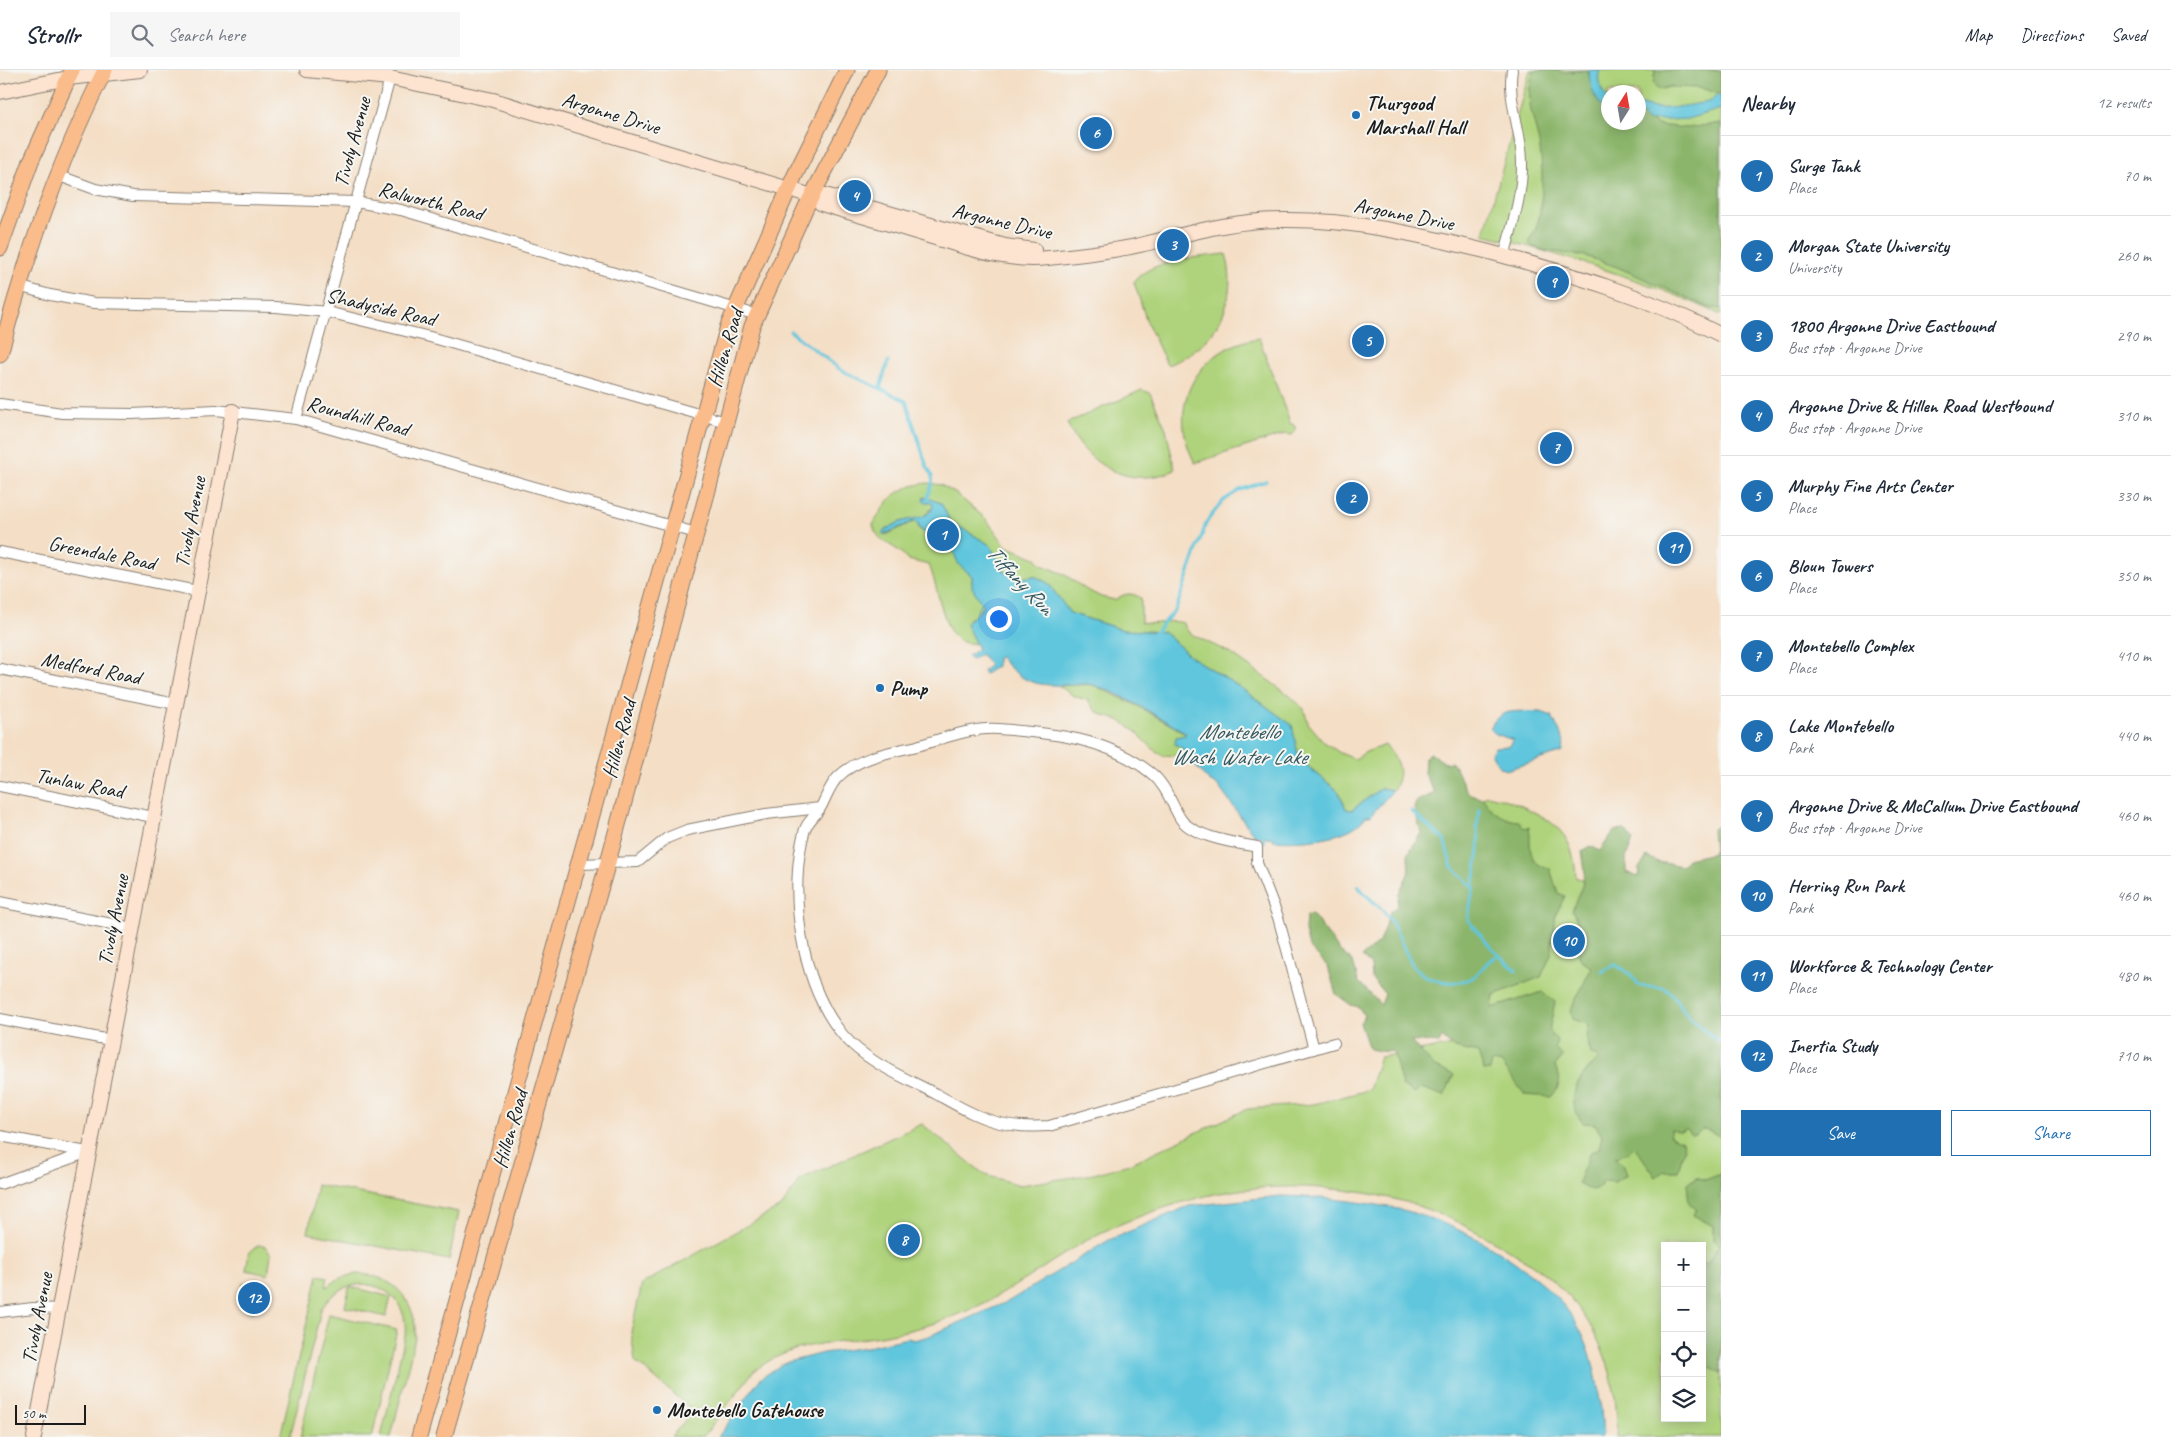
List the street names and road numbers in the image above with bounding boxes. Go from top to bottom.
street label: Argonne Drive [559,86,665,141]
street label: Tivoly Avenue [328,93,377,190]
street label: Ralworth Road [376,175,489,227]
street label: Argonne Drive [1352,192,1458,237]
street label: Argonne Drive [950,197,1056,246]
street label: Shadyside Road [324,282,441,333]
street label: Hillen Road [701,302,750,390]
street label: Roundhill Road [304,390,415,443]
street label: Tivoly Avenue [168,473,212,570]
street label: Greendale Road [46,530,161,577]
street label: Medford Road [39,646,146,691]
street label: Hillen Road [596,693,643,781]
street label: Tunlaw Road [34,762,130,805]
street label: Tivoly Avenue [91,871,135,968]
street label: Hillen Road [486,1083,535,1171]
street label: Tivoly Avenue [15,1269,59,1366]

